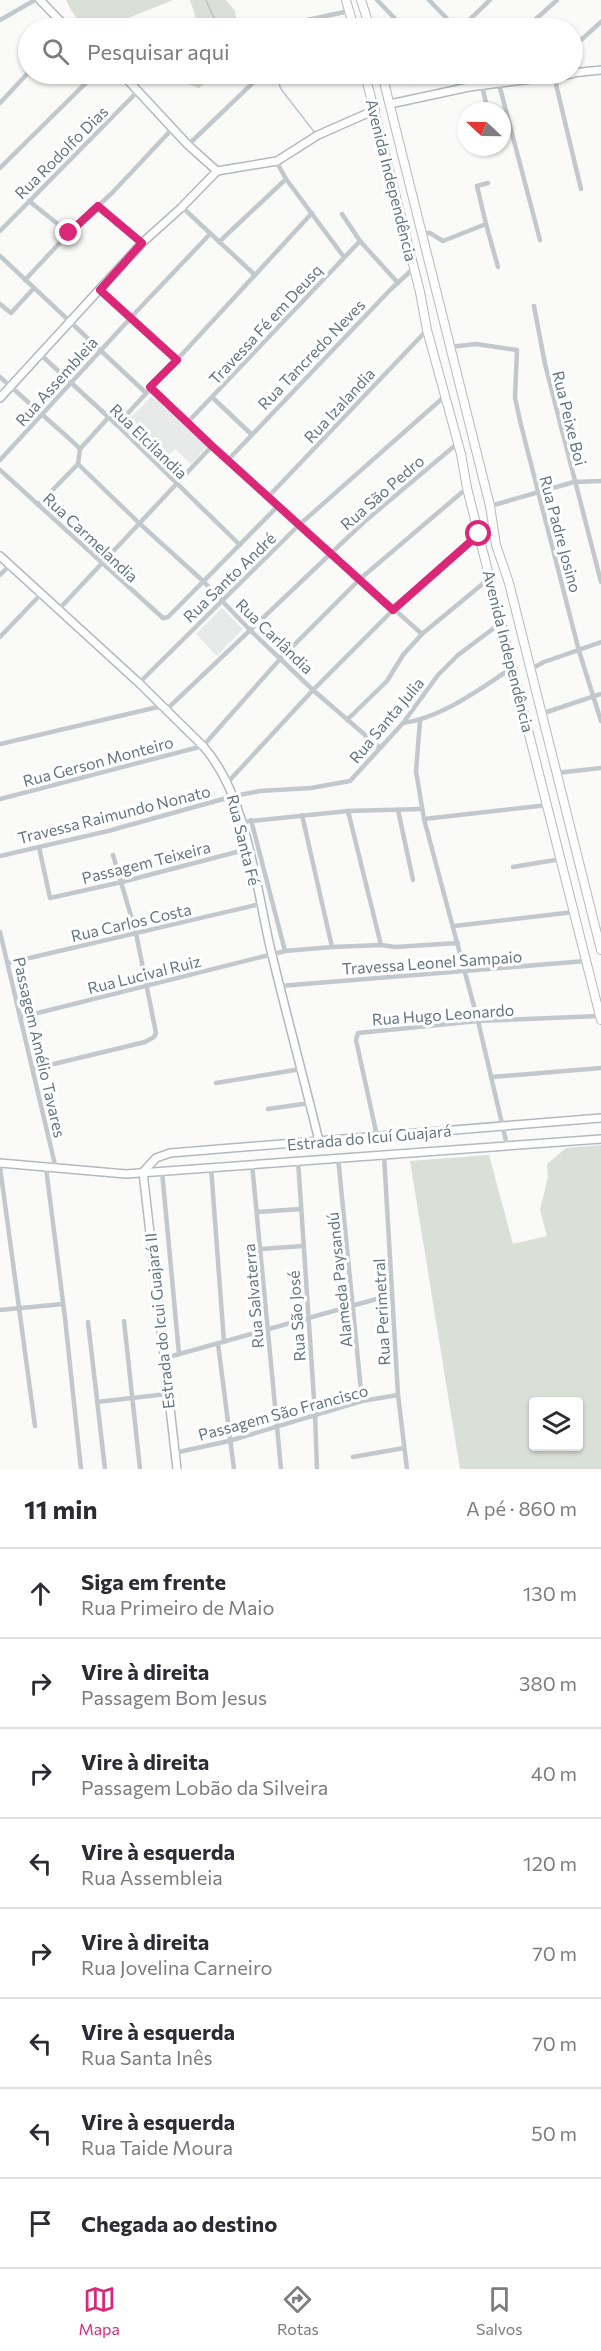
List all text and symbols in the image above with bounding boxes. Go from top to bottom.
search box [18,18,583,84]
icon: search [39,35,72,68]
text: Pesquisar aqui [87,38,230,65]
street label: Avenida Independência [363,97,421,263]
street label: Rua Rodolfo Dias [11,102,111,202]
north arrow [457,102,511,156]
route end [55,219,81,245]
street label: Travessa Fé em Deusq [204,260,326,388]
street label: Rua Tancredo Neves [254,295,368,413]
street label: Rua Assembleia [11,332,101,430]
street label: Rua Izalandia [300,364,378,446]
street label: Rua Peixe Boi [549,369,591,467]
street label: Rua Elcilandia [106,399,192,483]
street label: Rua São Pedro [336,451,428,533]
street label: Rua Padre Josino [536,473,586,595]
street label: Rua Carmelandia [40,488,142,586]
route start [465,520,491,546]
street label: Rua Santo André [179,528,279,626]
street label: Avenida Independência [480,568,538,734]
street label: Rua Carlândia [232,594,318,678]
street label: Rua Santa Julia [345,673,427,767]
street label: Rua Gerson Monteiro [21,732,175,790]
street label: Travessa Raimundo Nonato [16,781,212,847]
street label: Rua Santa Fé [224,792,264,888]
street label: Passagem Teixeira [80,837,212,887]
street label: Rua Carlos Costa [69,899,193,945]
street label: Travessa Leonel Sampaio [341,946,523,978]
street label: Rua Lucival Ruiz [85,951,203,997]
street label: Passagem Amélio Tavares [10,955,70,1139]
street label: Rua Hugo Leonardo [371,1000,515,1028]
street label: Estrada do Icuí Guajará [286,1120,452,1154]
street label: Alameda Paysandú [322,1211,356,1349]
street label: Estrada do Icui Guajará II [140,1232,178,1410]
street label: Rua Salvaterra [239,1243,267,1349]
street label: Rua Perimetral [369,1258,393,1366]
street label: Rua São José [283,1270,309,1362]
street label: Passagem São Francisco [196,1380,370,1444]
map controls [529,1397,583,1451]
button: layers [529,1397,583,1451]
text: 11 min [24,1493,97,1524]
text: A pé · 860 m [466,1496,577,1520]
text: Siga em frente [81,1568,226,1595]
icon: ahead [24,1577,57,1610]
text: 130 m [523,1581,577,1605]
text: Rua Primeiro de Maio [81,1595,274,1619]
text: Vire à direita [81,1658,209,1685]
icon: right [24,1667,57,1700]
text: 380 m [519,1671,577,1695]
text: Passagem Bom Jesus [81,1685,267,1709]
text: Vire à direita [81,1748,209,1775]
icon: right [24,1757,57,1790]
text: 40 m [531,1761,577,1785]
text: Passagem Lobão da Silveira [81,1775,328,1799]
text: Vire à esquerda [81,1838,235,1865]
icon: left [24,1847,57,1880]
text: 120 m [523,1851,577,1875]
text: Rua Assembleia [81,1865,223,1889]
text: Vire à direita [81,1928,209,1955]
icon: right [24,1937,57,1970]
text: 70 m [532,1941,577,1965]
text: Rua Jovelina Carneiro [81,1955,273,1979]
text: Vire à esquerda [81,2018,235,2045]
icon: left [24,2027,57,2060]
text: 70 m [532,2031,577,2055]
text: Rua Santa Inês [81,2045,213,2069]
text: Vire à esquerda [81,2108,235,2135]
icon: left [24,2117,57,2150]
text: 50 m [531,2121,577,2145]
text: Rua Taide Moura [81,2135,233,2159]
icon: arrive [24,2207,57,2240]
text: Chegada ao destino [81,2210,277,2237]
tab: Mapa [79,2283,120,2338]
tab: Rotas [277,2283,319,2338]
tab: Salvos [476,2283,522,2338]

